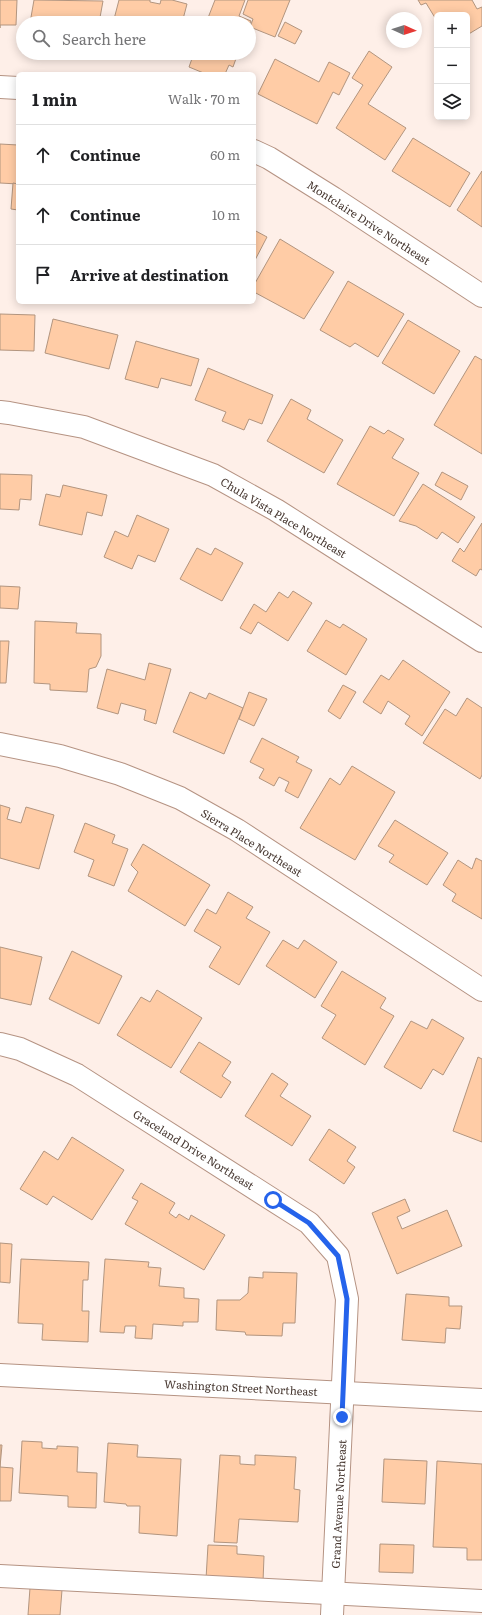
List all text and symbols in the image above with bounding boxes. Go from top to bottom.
north arrow [386,12,422,48]
map controls [434,12,470,120]
button: + [434,12,470,48]
search box [16,16,256,60]
icon: search [30,27,52,49]
text: Search here [62,27,146,50]
button: − [434,48,470,84]
button: layers [434,84,470,120]
text: 1 min [32,86,77,111]
text: Walk · 70 m [168,89,240,108]
text: Continue [70,143,140,166]
icon: ahead [32,144,54,166]
text: 60 m [210,145,240,164]
street label: Montclaire Drive Northeast [304,176,434,268]
text: Continue [70,203,140,226]
icon: ahead [32,204,54,226]
text: 10 m [212,205,240,224]
text: Arrive at destination [70,263,229,286]
icon: arrive [32,264,54,286]
street label: Chula Vista Place Northeast [218,473,351,561]
street label: Sierra Place Northeast [198,804,306,880]
street label: Graceland Drive Northeast [131,1105,258,1193]
route start [264,1191,282,1209]
street label: Washington Street Northeast [164,1375,319,1399]
route end [333,1408,351,1426]
street label: Grand Avenue Northeast [327,1439,349,1569]

